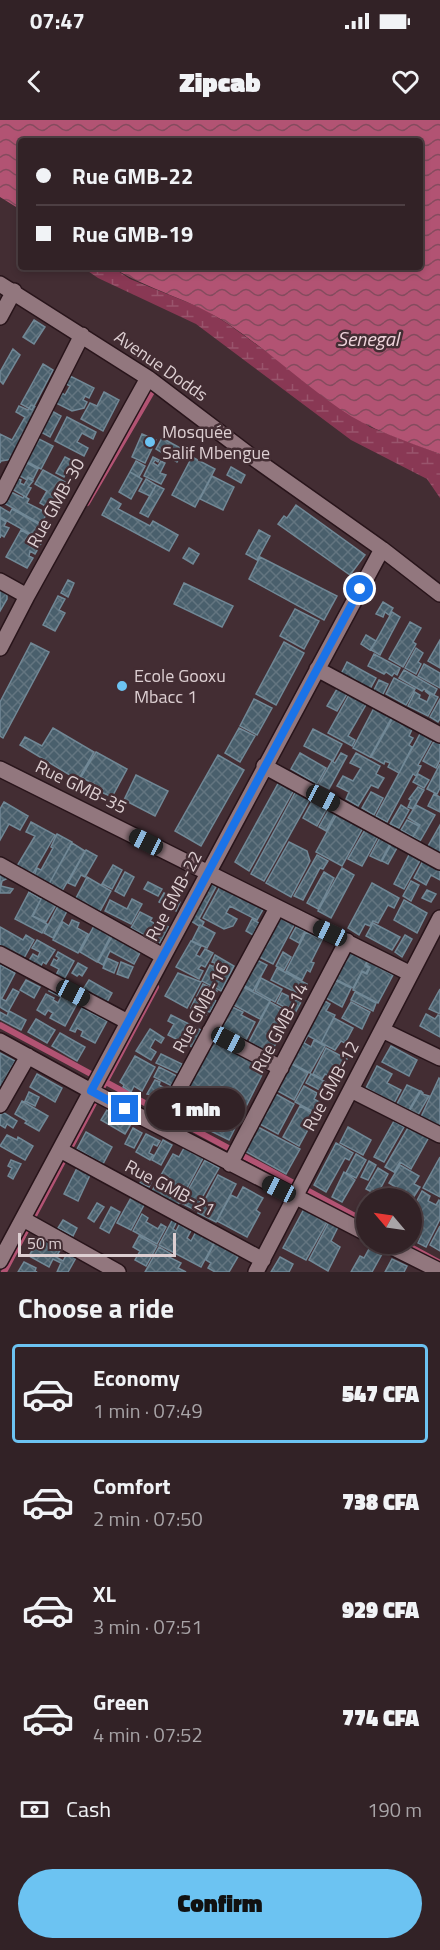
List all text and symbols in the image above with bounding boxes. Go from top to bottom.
text: 07:47 [30,4,85,38]
text: Zipcab [179,61,261,102]
icon: back [18,65,51,98]
icon: heart [389,65,422,98]
text: Rue GMB-22 [72,159,193,193]
text: Rue GMB-19 [72,217,193,251]
street label: Avenue Dodds [109,323,214,408]
water label: Senegal [337,323,402,354]
place label: Mosquée Salif Mbengue [162,418,270,466]
marker: Mosquée Salif Mbengue [143,435,157,449]
street label: Rue GMB-30 [20,453,91,553]
route start [346,575,373,602]
place label: Ecole Gooxu Mbacc 1 [134,662,226,710]
marker: Ecole Gooxu Mbacc 1 [115,679,129,693]
street label: Rue GMB-35 [31,753,132,820]
car [303,782,343,814]
car [126,826,166,858]
street label: Rue GMB-22 [138,846,209,946]
car [310,917,350,949]
street label: Rue GMB-16 [165,958,236,1058]
car [53,977,93,1009]
street label: Rue GMB-14 [244,978,315,1078]
car [208,1024,248,1056]
street label: Rue GMB-12 [295,1036,366,1136]
callout: 1 min [146,1088,245,1130]
text: 1 min [171,1093,220,1124]
route end [111,1095,138,1122]
street label: Rue GMB-21 [120,1152,220,1223]
car [259,1173,299,1205]
north arrow [356,1188,422,1254]
map controls [356,1188,422,1254]
scale bar [18,1230,176,1258]
text: 50 m [27,1231,62,1255]
text: Choose a ride [18,1287,174,1328]
text: Economy [93,1361,180,1395]
icon: car [21,1367,75,1421]
text: 547 CFA [342,1377,419,1411]
text: 1 min · 07:49 [93,1395,203,1426]
text: Comfort [93,1469,171,1503]
icon: car [21,1475,75,1529]
text: 738 CFA [342,1485,419,1519]
text: 2 min · 07:50 [93,1503,203,1534]
text: XL [93,1577,116,1611]
icon: car [21,1583,75,1637]
text: 929 CFA [342,1593,419,1627]
text: 3 min · 07:51 [93,1611,203,1642]
text: Green [93,1685,149,1719]
icon: car [21,1691,75,1745]
text: 774 CFA [342,1701,419,1735]
text: 4 min · 07:52 [93,1719,203,1750]
text: Cash [66,1792,111,1826]
icon: cash [18,1793,51,1826]
text: 190 m [367,1794,422,1825]
button: Confirm [18,1869,422,1938]

